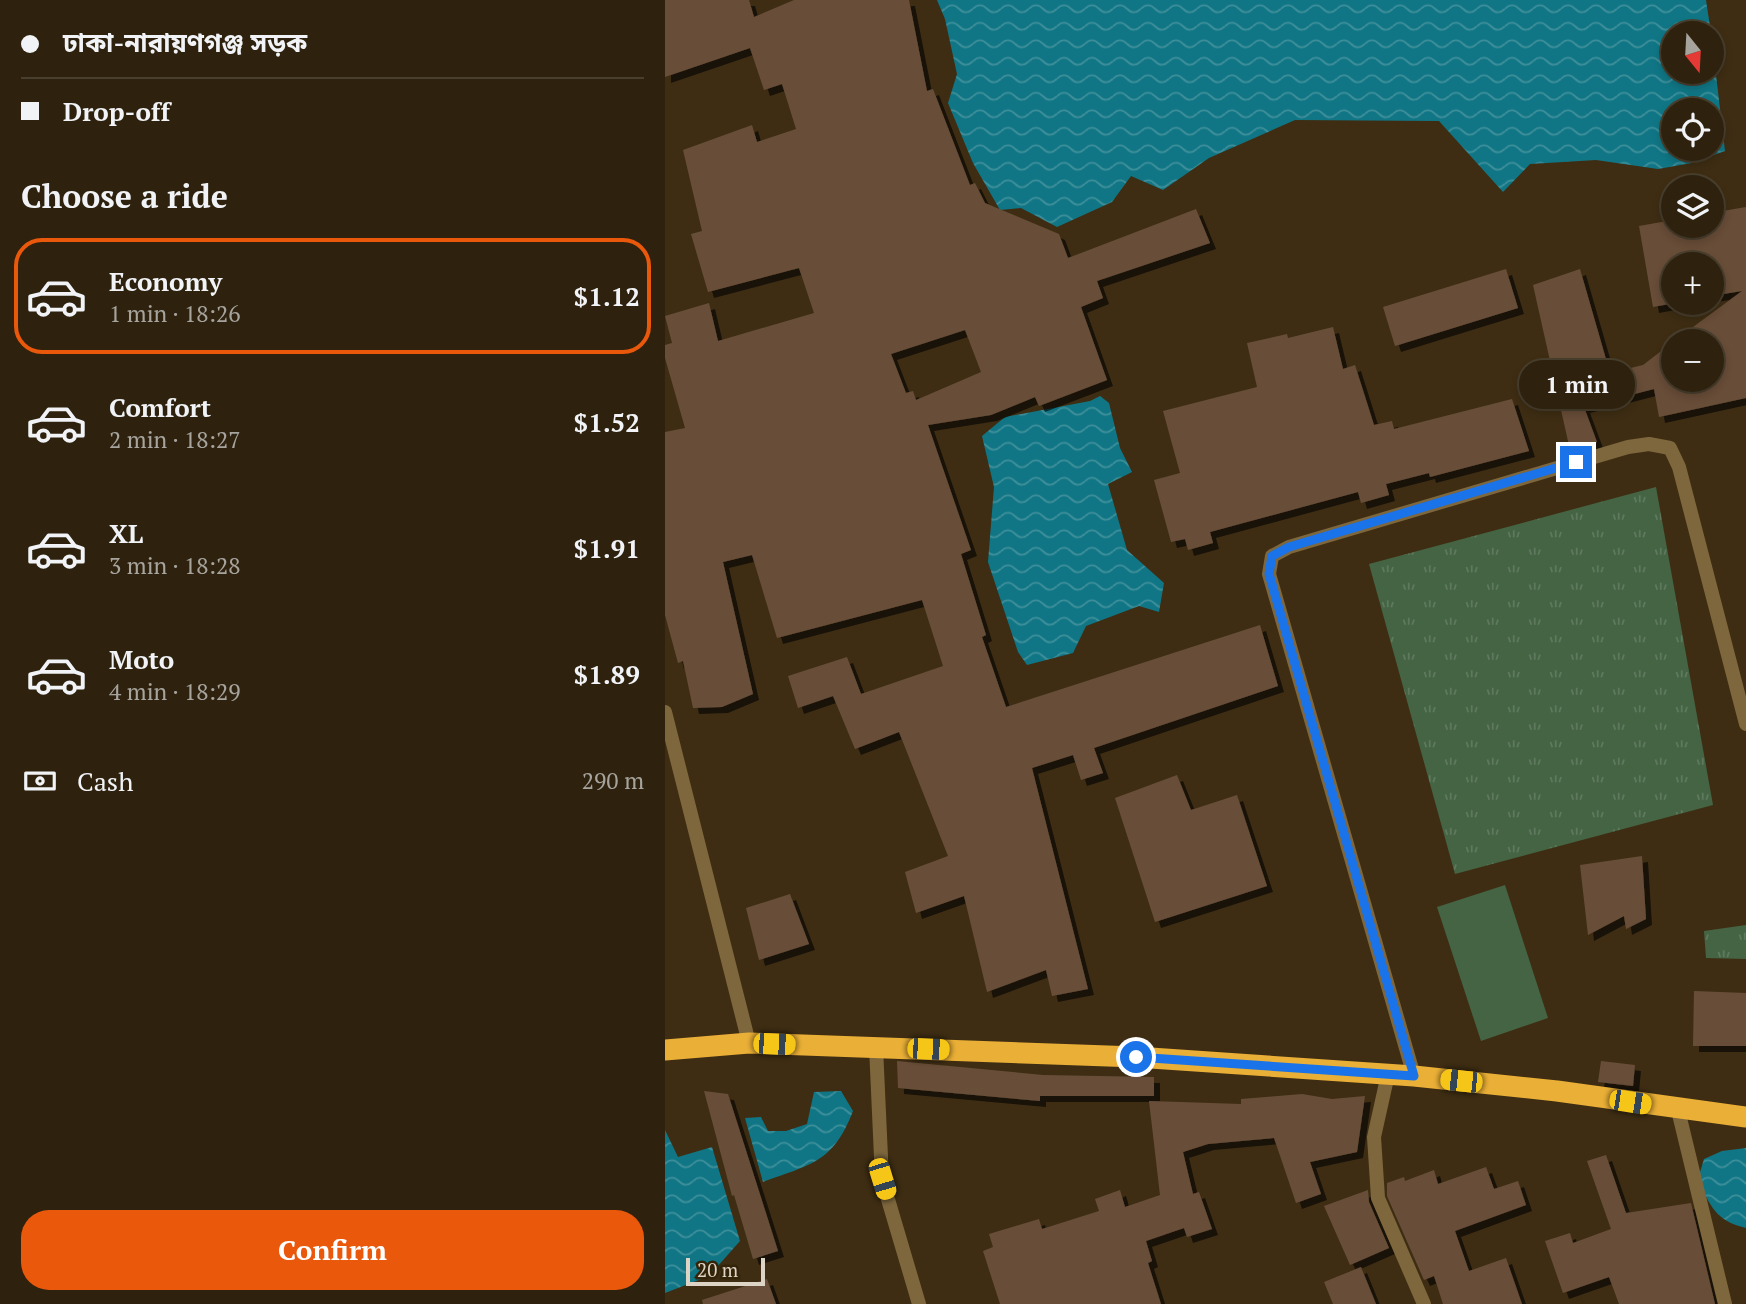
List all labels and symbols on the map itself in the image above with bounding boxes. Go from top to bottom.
north arrow [1661,21,1724,84]
callout: 1 min [1518,360,1634,410]
route end [1560,446,1592,478]
car [753,1033,796,1055]
car [907,1038,950,1060]
route start [1120,1041,1152,1073]
car [1440,1068,1483,1094]
car [1608,1088,1653,1116]
car [866,1156,899,1202]
scale bar [686,1255,765,1287]

